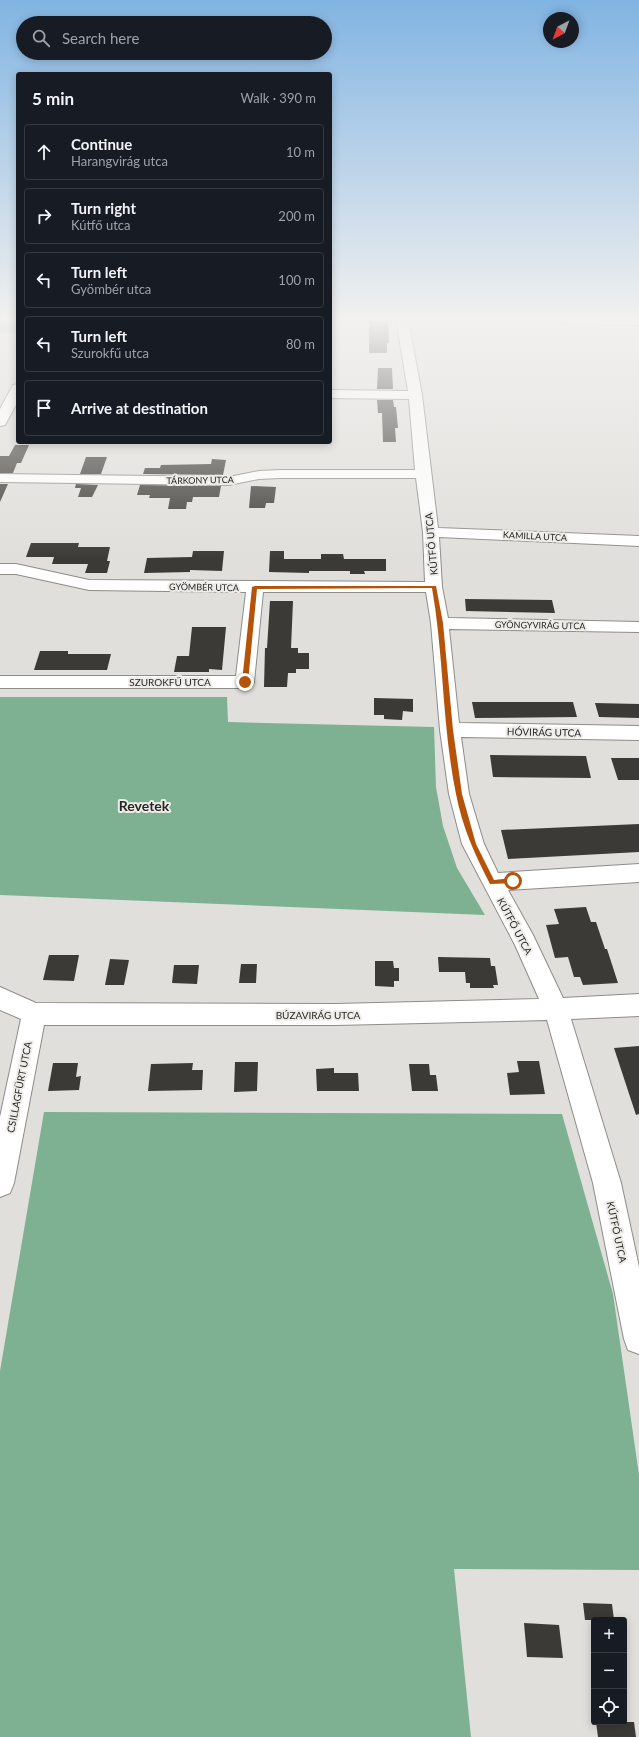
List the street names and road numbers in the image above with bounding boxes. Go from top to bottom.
street label: TÁRKONY UTCA [166,474,235,486]
street label: KÚTFŐ UTCA [422,512,440,576]
street label: KAMILLA UTCA [503,529,568,543]
street label: GYÖMBÉR UTCA [169,581,240,593]
street label: GYÖNGYVIRÁG UTCA [495,619,586,631]
street label: SZUROKFŰ UTCA [129,676,211,688]
street label: HÓVIRÁG UTCA [507,725,581,739]
street label: KÚTFŐ UTCA [495,896,535,957]
street label: BÚZAVIRÁG UTCA [276,1009,361,1021]
street label: CSILLAGFÜRT UTCA [4,1040,34,1134]
street label: KÚTFŐ UTCA [605,1200,629,1264]

